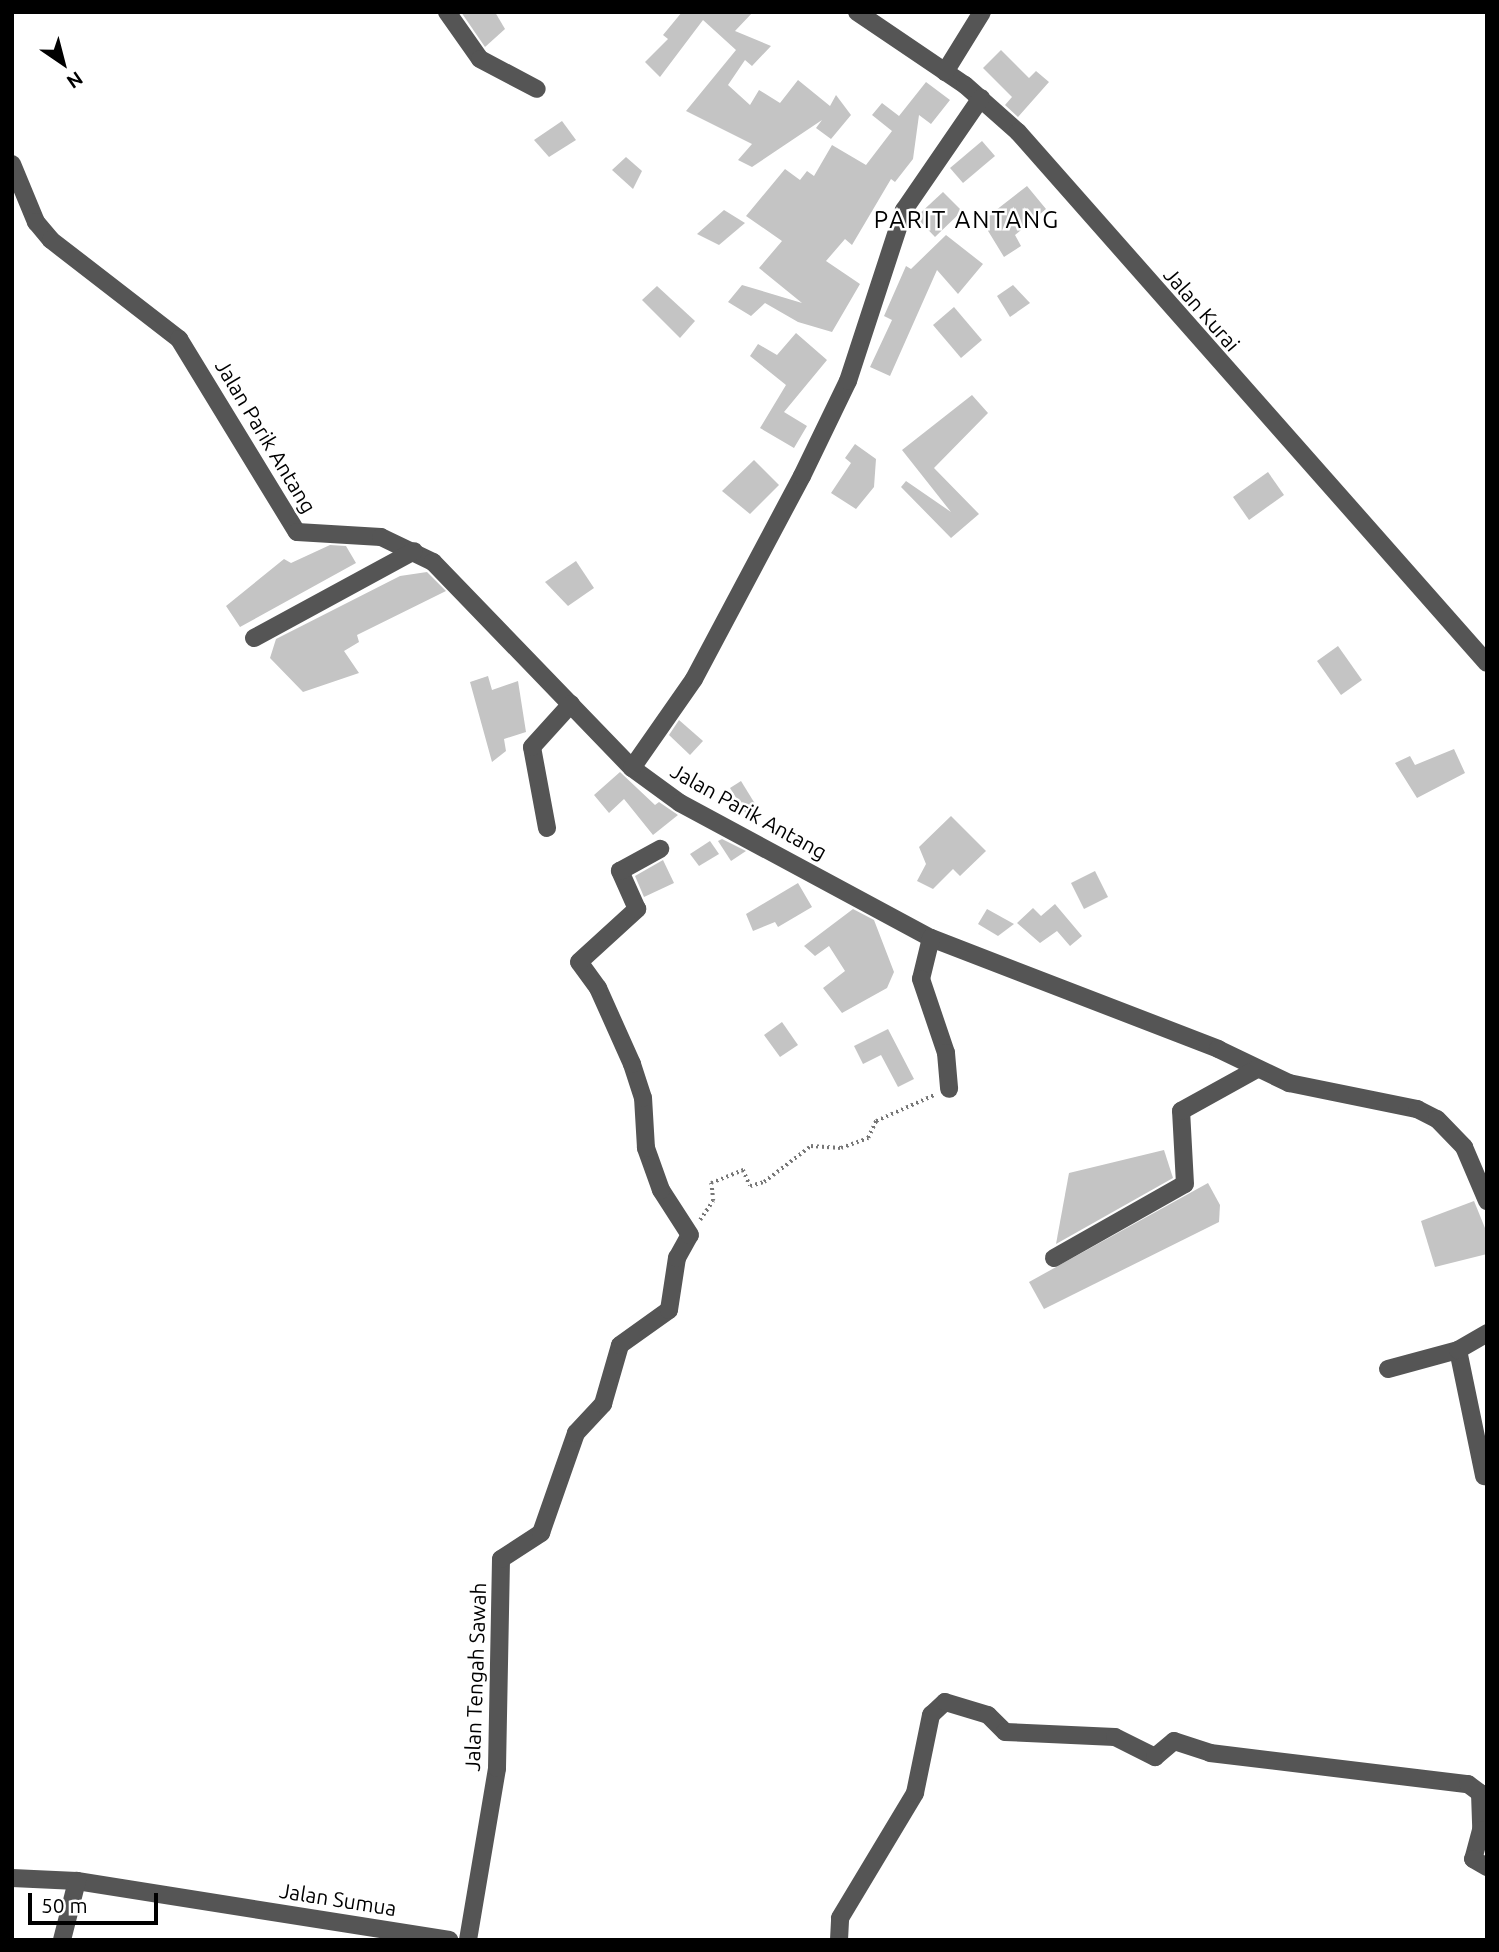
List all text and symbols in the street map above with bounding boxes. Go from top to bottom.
north arrow [28,28,98,98]
text: N [63,67,87,93]
district label: PARIT ANTANG [875,206,1059,234]
street label: Jalan Kurai [1159,262,1245,356]
street label: Jalan Parik Antang [210,355,322,517]
street label: Jalan Parik Antang [667,758,831,864]
street label: Jalan Tengah Sawah [459,1582,491,1772]
street label: Jalan Sumua [278,1877,398,1921]
scale bar [32,1878,161,1922]
text: 50 m [41,1893,88,1917]

